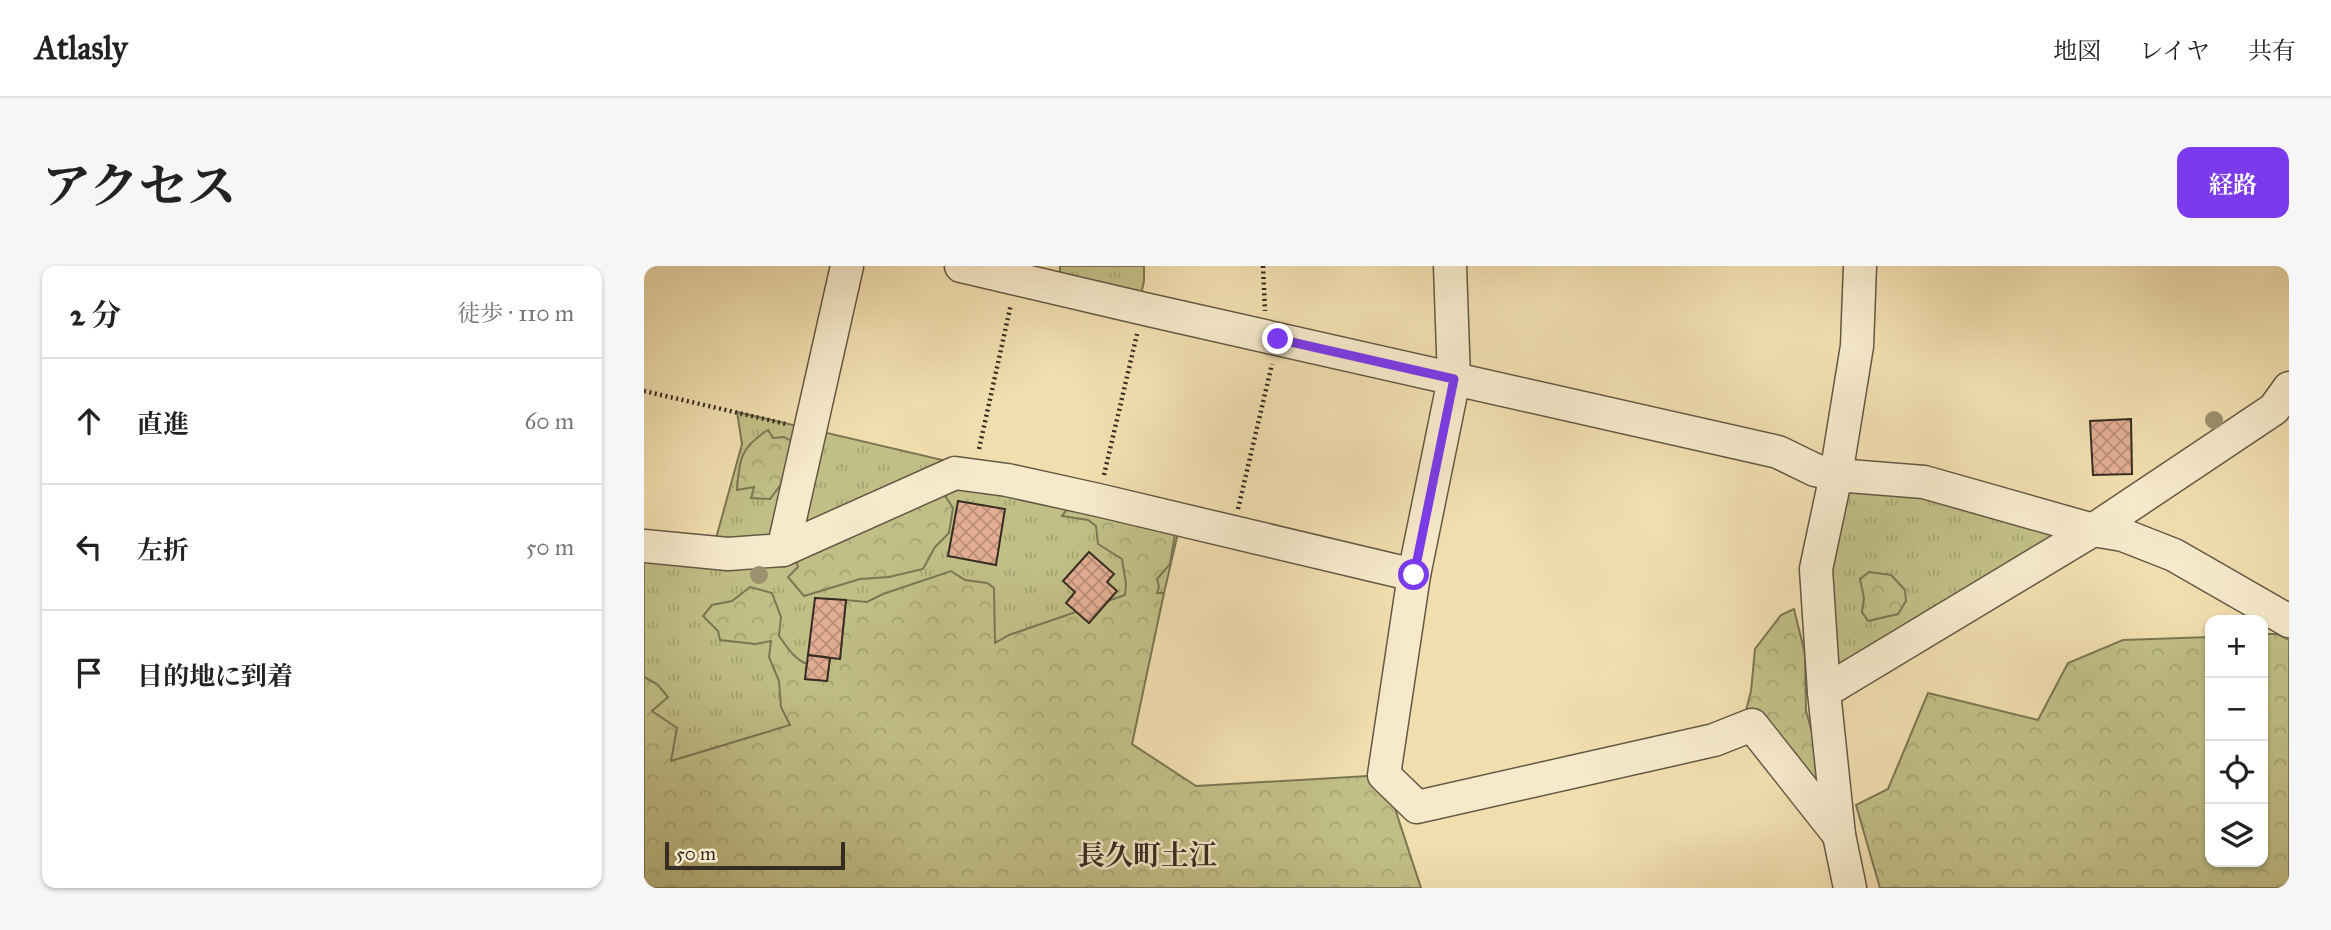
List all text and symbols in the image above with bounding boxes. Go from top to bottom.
text: Atlasly [35,28,127,68]
text: 地図 [2053,36,2101,66]
text: レイヤ [2139,36,2210,66]
text: 共有 [2248,36,2296,66]
button: 経路 [2177,147,2289,218]
text: アクセス [42,157,237,216]
text: 2 分 [70,297,121,333]
text: 徒歩 · 110 m [457,299,574,327]
route end [1262,323,1293,354]
icon: ahead [70,402,108,440]
text: 60 m [525,407,574,435]
text: 直進 [137,408,189,440]
icon: left [70,528,108,566]
text: 50 m [526,533,574,561]
text: 左折 [137,534,189,566]
route start [1398,559,1429,590]
map controls [2205,615,2268,867]
button: + [2205,615,2268,678]
icon: arrive [70,654,108,692]
text: 目的地に到着 [137,660,293,692]
button: − [2205,678,2268,741]
button: locate [2205,741,2268,804]
button: layers [2205,804,2268,867]
district label: 長久町土江 [1077,838,1217,873]
scale bar [665,839,845,871]
text: 50 m [676,842,716,865]

